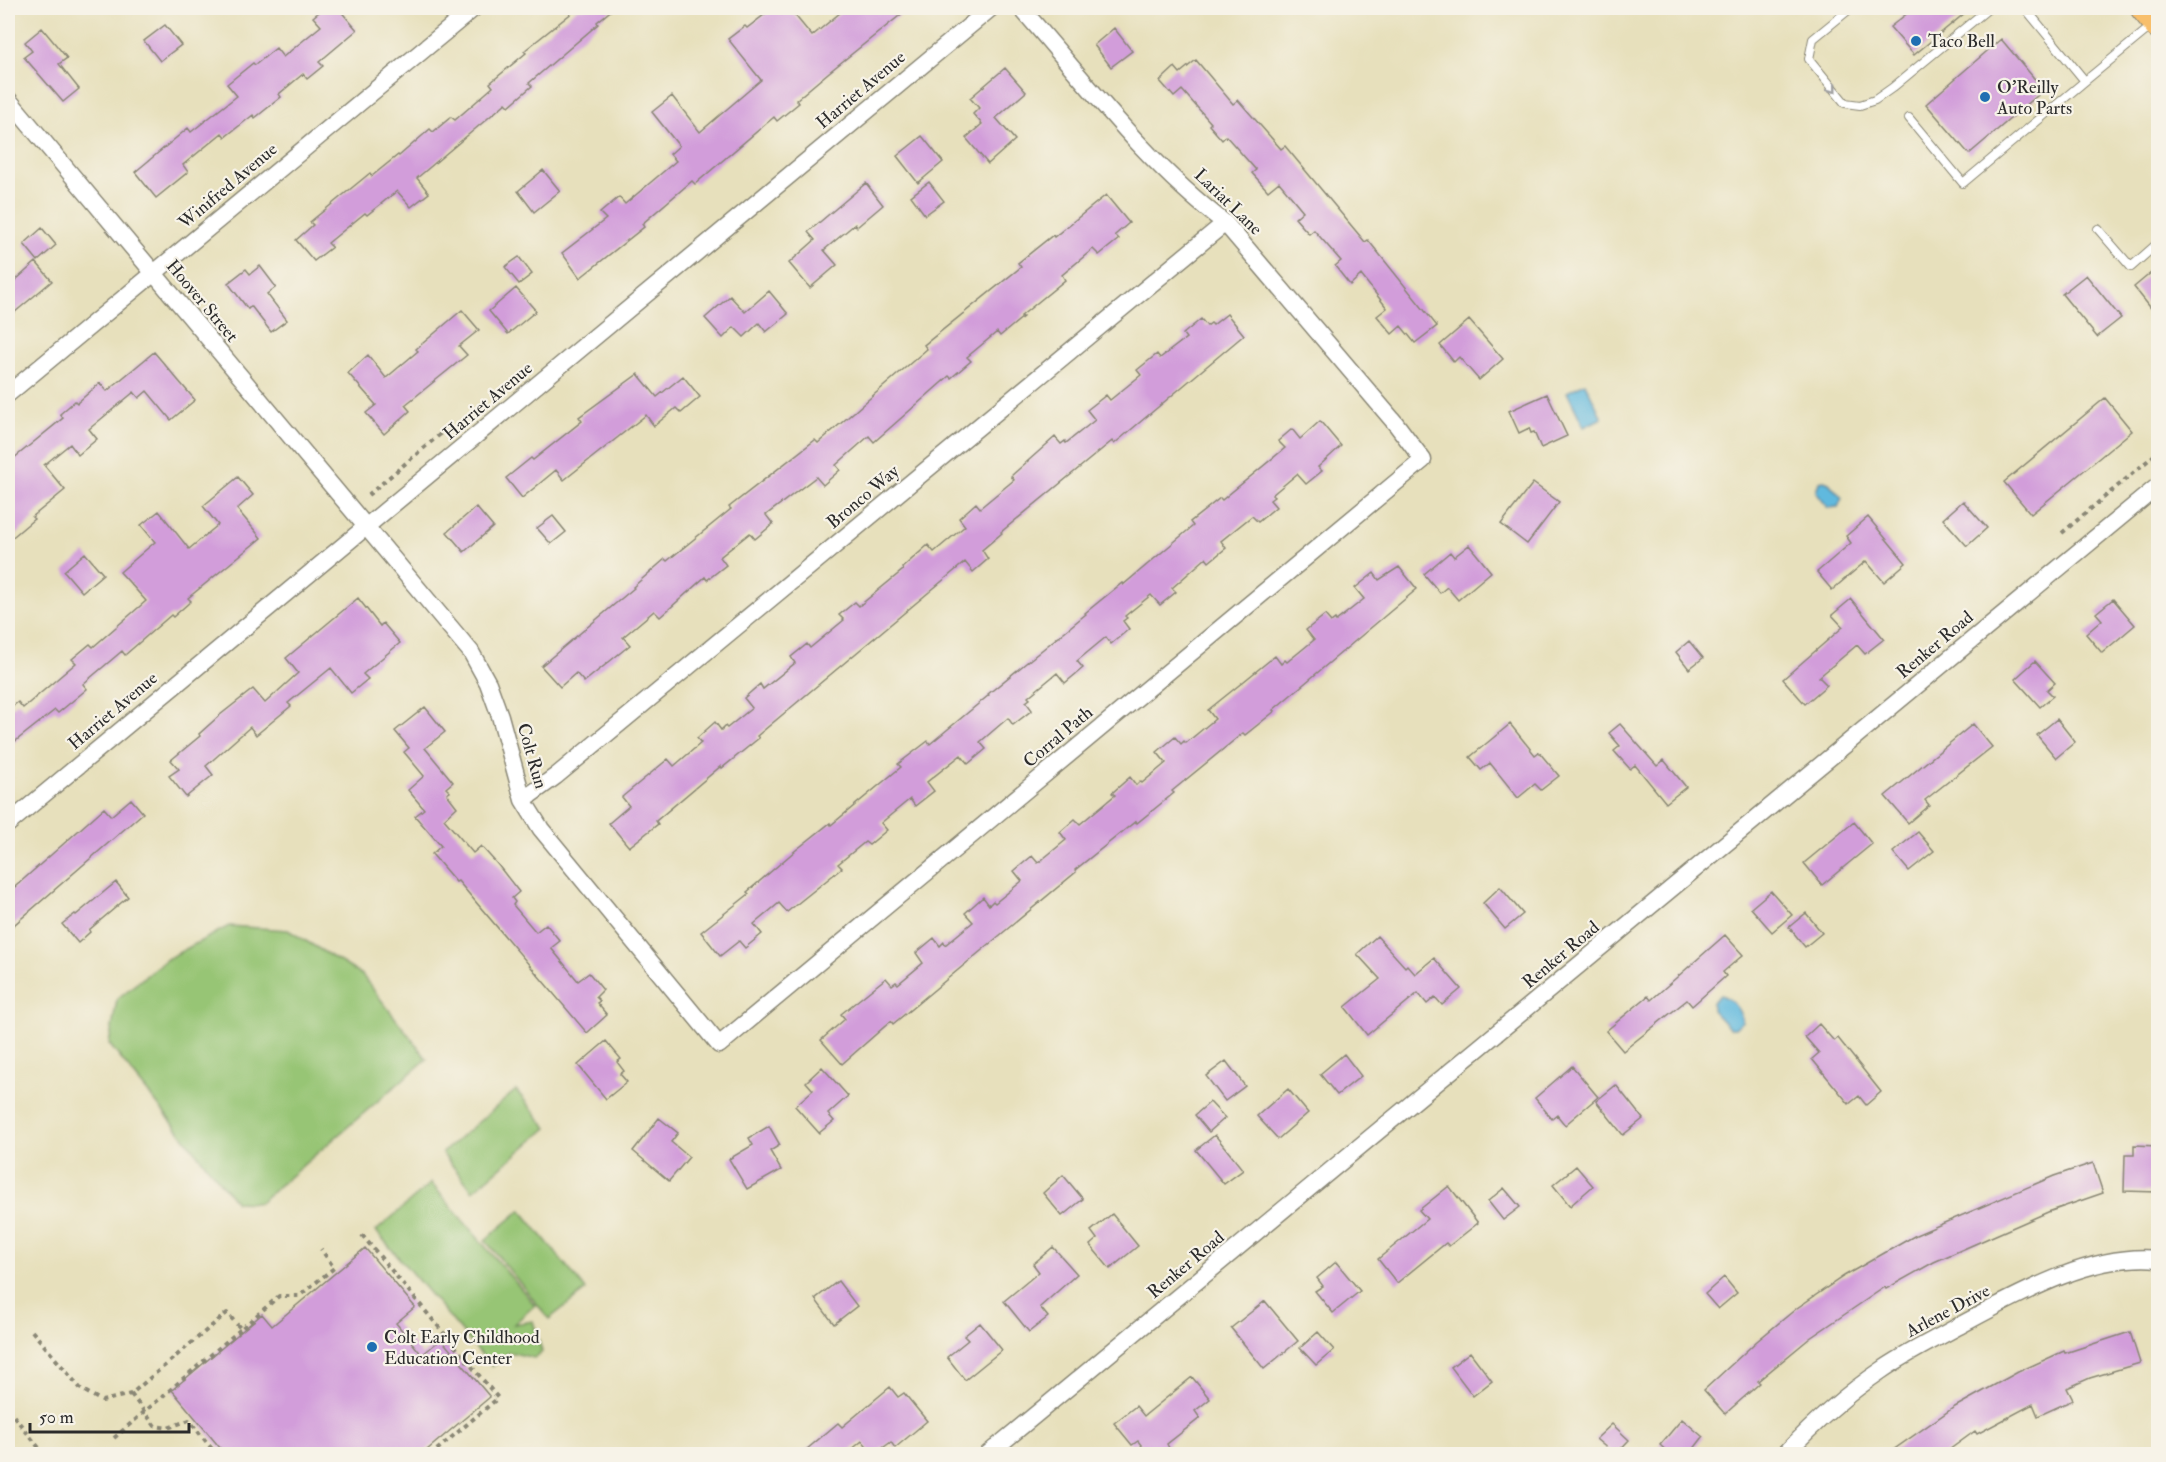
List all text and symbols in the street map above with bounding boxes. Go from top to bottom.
place label: Taco Bell [1928,30,1995,53]
marker: Taco Bell [1909,34,1923,48]
street label: Harriet Avenue [812,46,911,134]
place label: O'Reilly Auto Parts [1996,76,2072,120]
one-way arrow [1826,82,1837,93]
marker: O'Reilly Auto Parts [1978,90,1992,104]
street label: Winifred Avenue [173,138,282,235]
street label: Lariat Lane [1189,164,1267,241]
street label: Hoover Street [161,255,243,347]
street label: Harriet Avenue [439,357,538,445]
street label: Bronco Way [822,459,905,534]
street label: Renker Road [1892,606,1978,684]
street label: Harriet Avenue [64,667,163,755]
street label: Corral Path [1018,701,1098,773]
street label: Colt Run [512,721,552,791]
street label: Renker Road [1518,916,1604,994]
street label: Renker Road [1143,1226,1229,1304]
street label: Arlene Drive [1901,1279,1994,1343]
place label: Colt Early Childhood Education Center [384,1326,540,1370]
marker: Colt Early Childhood Education Center [365,1340,379,1354]
scale bar [30,1396,189,1434]
text: 50 m [39,1406,74,1429]

